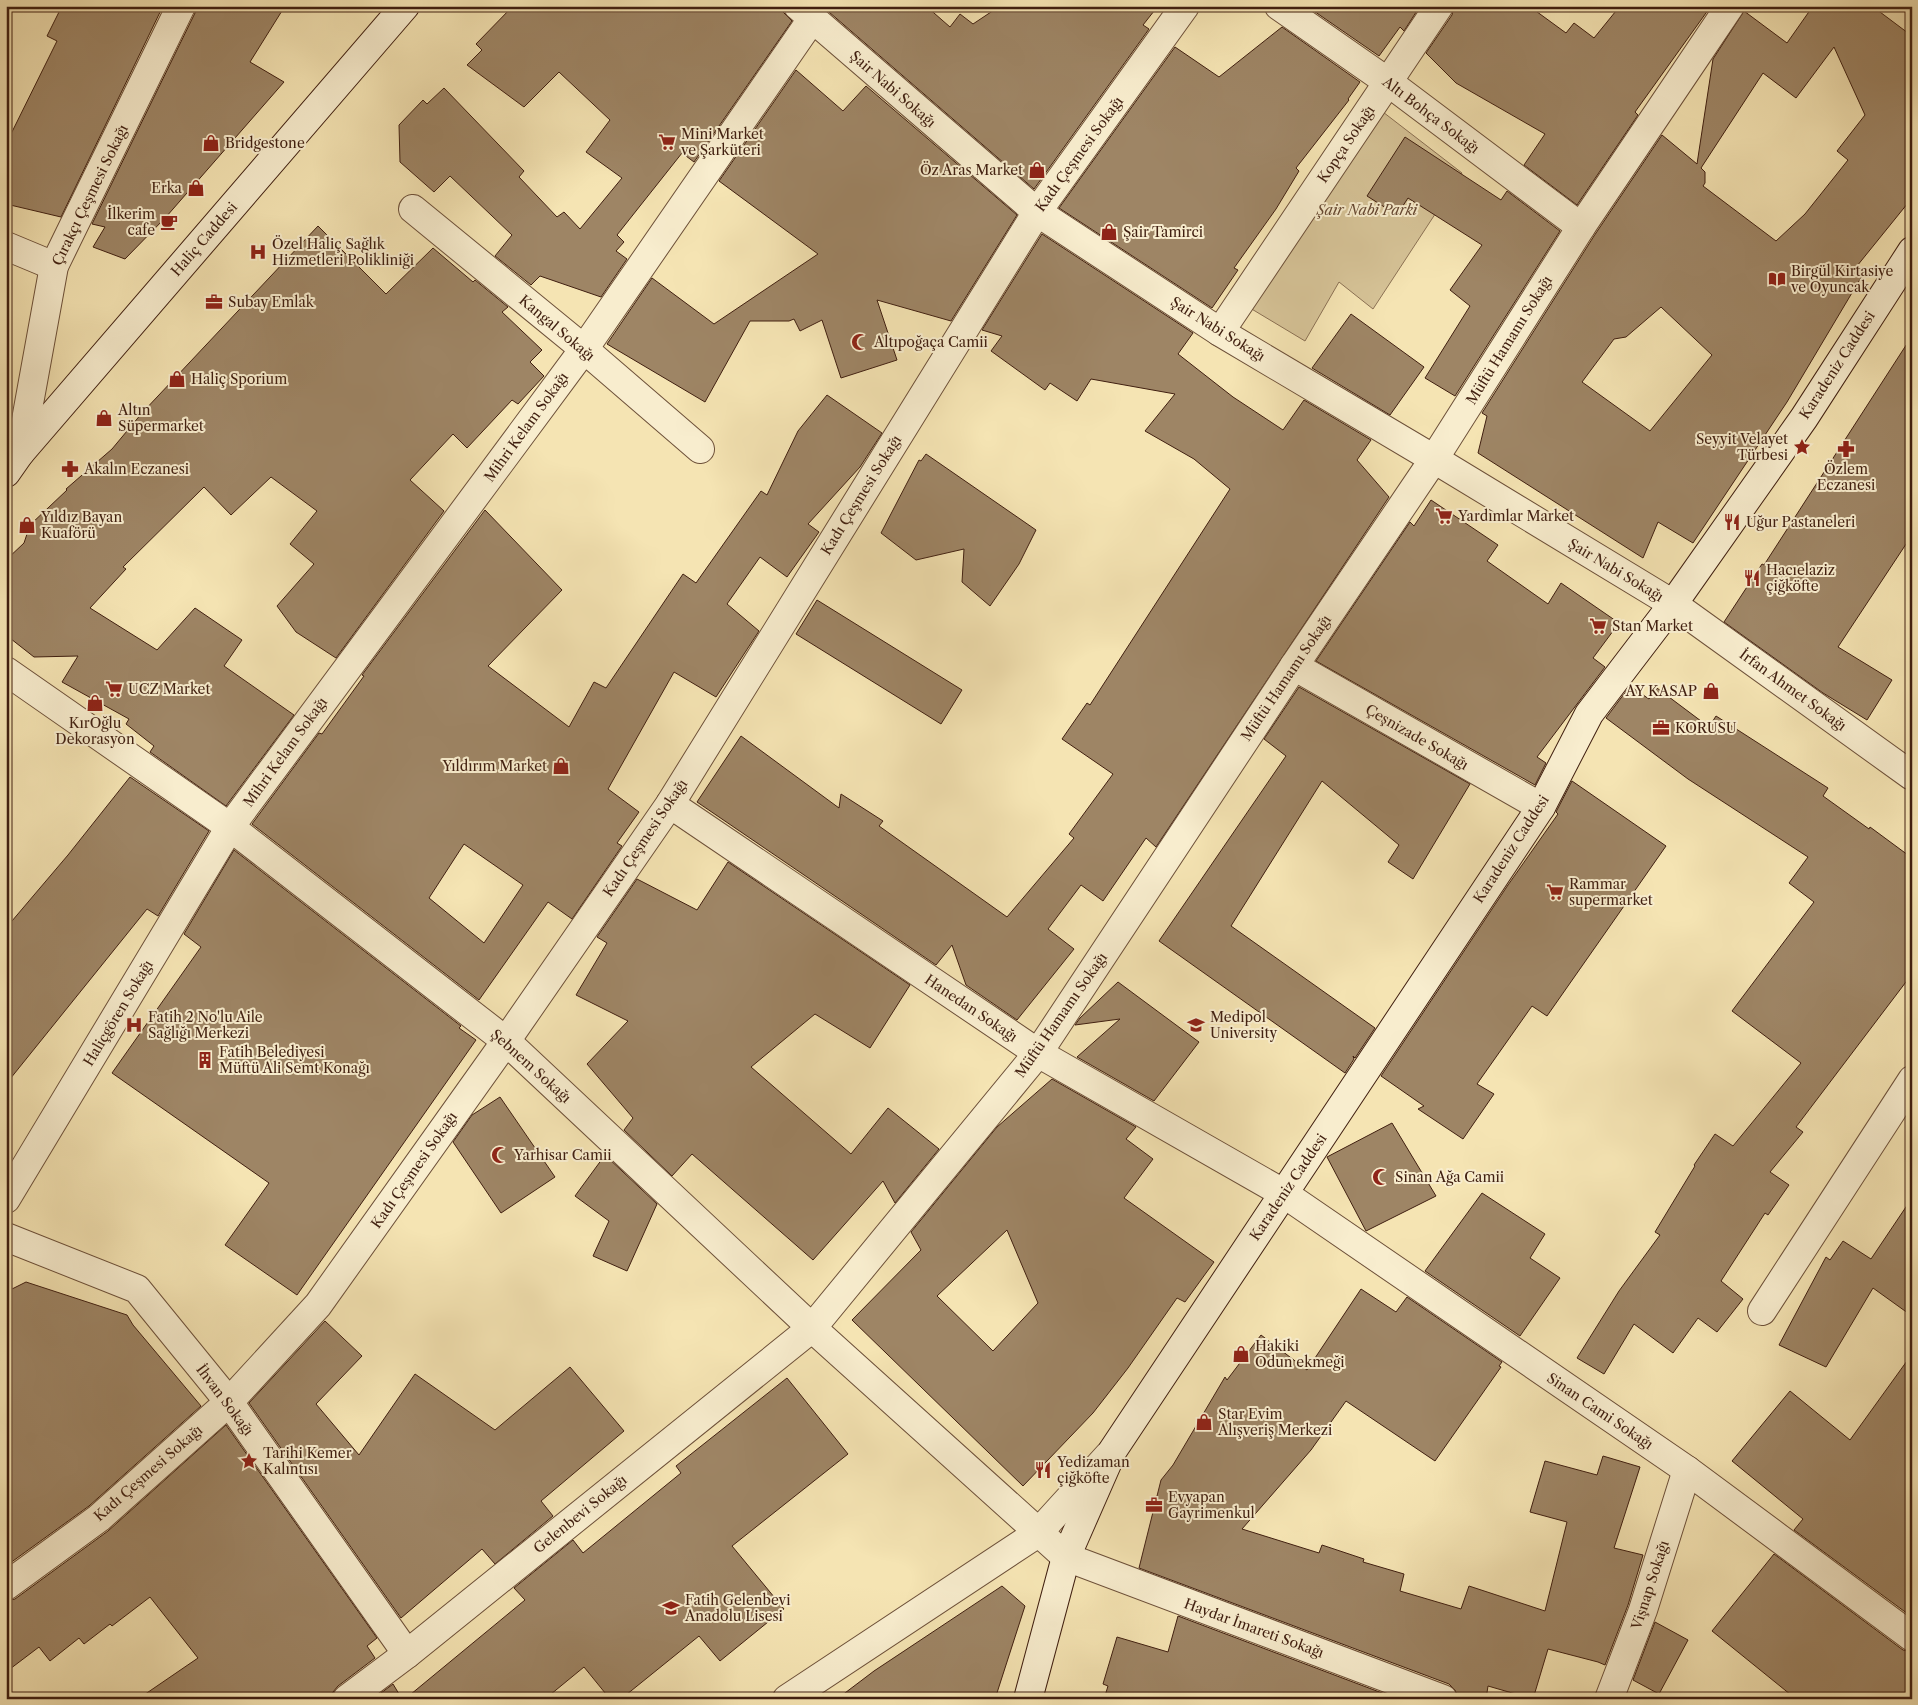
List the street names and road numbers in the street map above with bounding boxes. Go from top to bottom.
street label: Şair Nabi Sokağı [846,47,940,131]
street label: Altı Bohça Sokağı [1378,72,1483,157]
street label: Kadı Çeşmesi Sokağı [1031,93,1127,215]
street label: Kopça Sokağı [1313,102,1379,186]
street label: Çırakçı Çeşmesi Sokağı [48,122,132,268]
street label: Haliç Caddesi [167,198,241,280]
street label: Müftü Hamamı Sokağı [1462,272,1556,408]
street label: Kangal Sokağı [515,291,599,365]
street label: Şair Nabi Sokağı [1167,293,1269,365]
street label: Karadeniz Caddesi [1795,308,1879,422]
street label: Mihri Kelam Sokağı [480,369,572,485]
street label: Kadı Çeşmesi Sokağı [817,432,905,558]
street label: Şair Nabi Sokağı [1565,534,1667,606]
street label: Müftü Hamamı Sokağı [1237,611,1335,745]
street label: İrfan Ahmet Sokağı [1736,645,1850,735]
street label: Mihri Kelam Sokağı [239,694,331,810]
street label: Çeşnizade Sokağı [1362,700,1472,774]
street label: Kadı Çeşmesi Sokağı [599,776,691,900]
street label: Karadeniz Caddesi [1469,792,1553,906]
street label: Müftü Hamamı Sokağı [1011,949,1111,1081]
street label: Haliçgören Sokağı [79,957,157,1069]
street label: Hanedan Sokağı [921,970,1021,1046]
street label: Şebnem Sokağı [487,1025,575,1107]
street label: Kadı Çeşmesi Sokağı [367,1108,461,1232]
street label: Karadeniz Caddesi [1246,1130,1330,1244]
street label: İhvan Sokağı [192,1361,258,1439]
street label: Sinan Cami Sokağı [1543,1369,1657,1453]
street label: Kadı Çeşmesi Sokağı [90,1421,206,1525]
street label: Gelenbevi Sokağı [530,1471,630,1557]
street label: Vişnap Sokağı [1627,1538,1673,1633]
street label: Haydar İmareti Sokağı [1182,1594,1326,1662]

